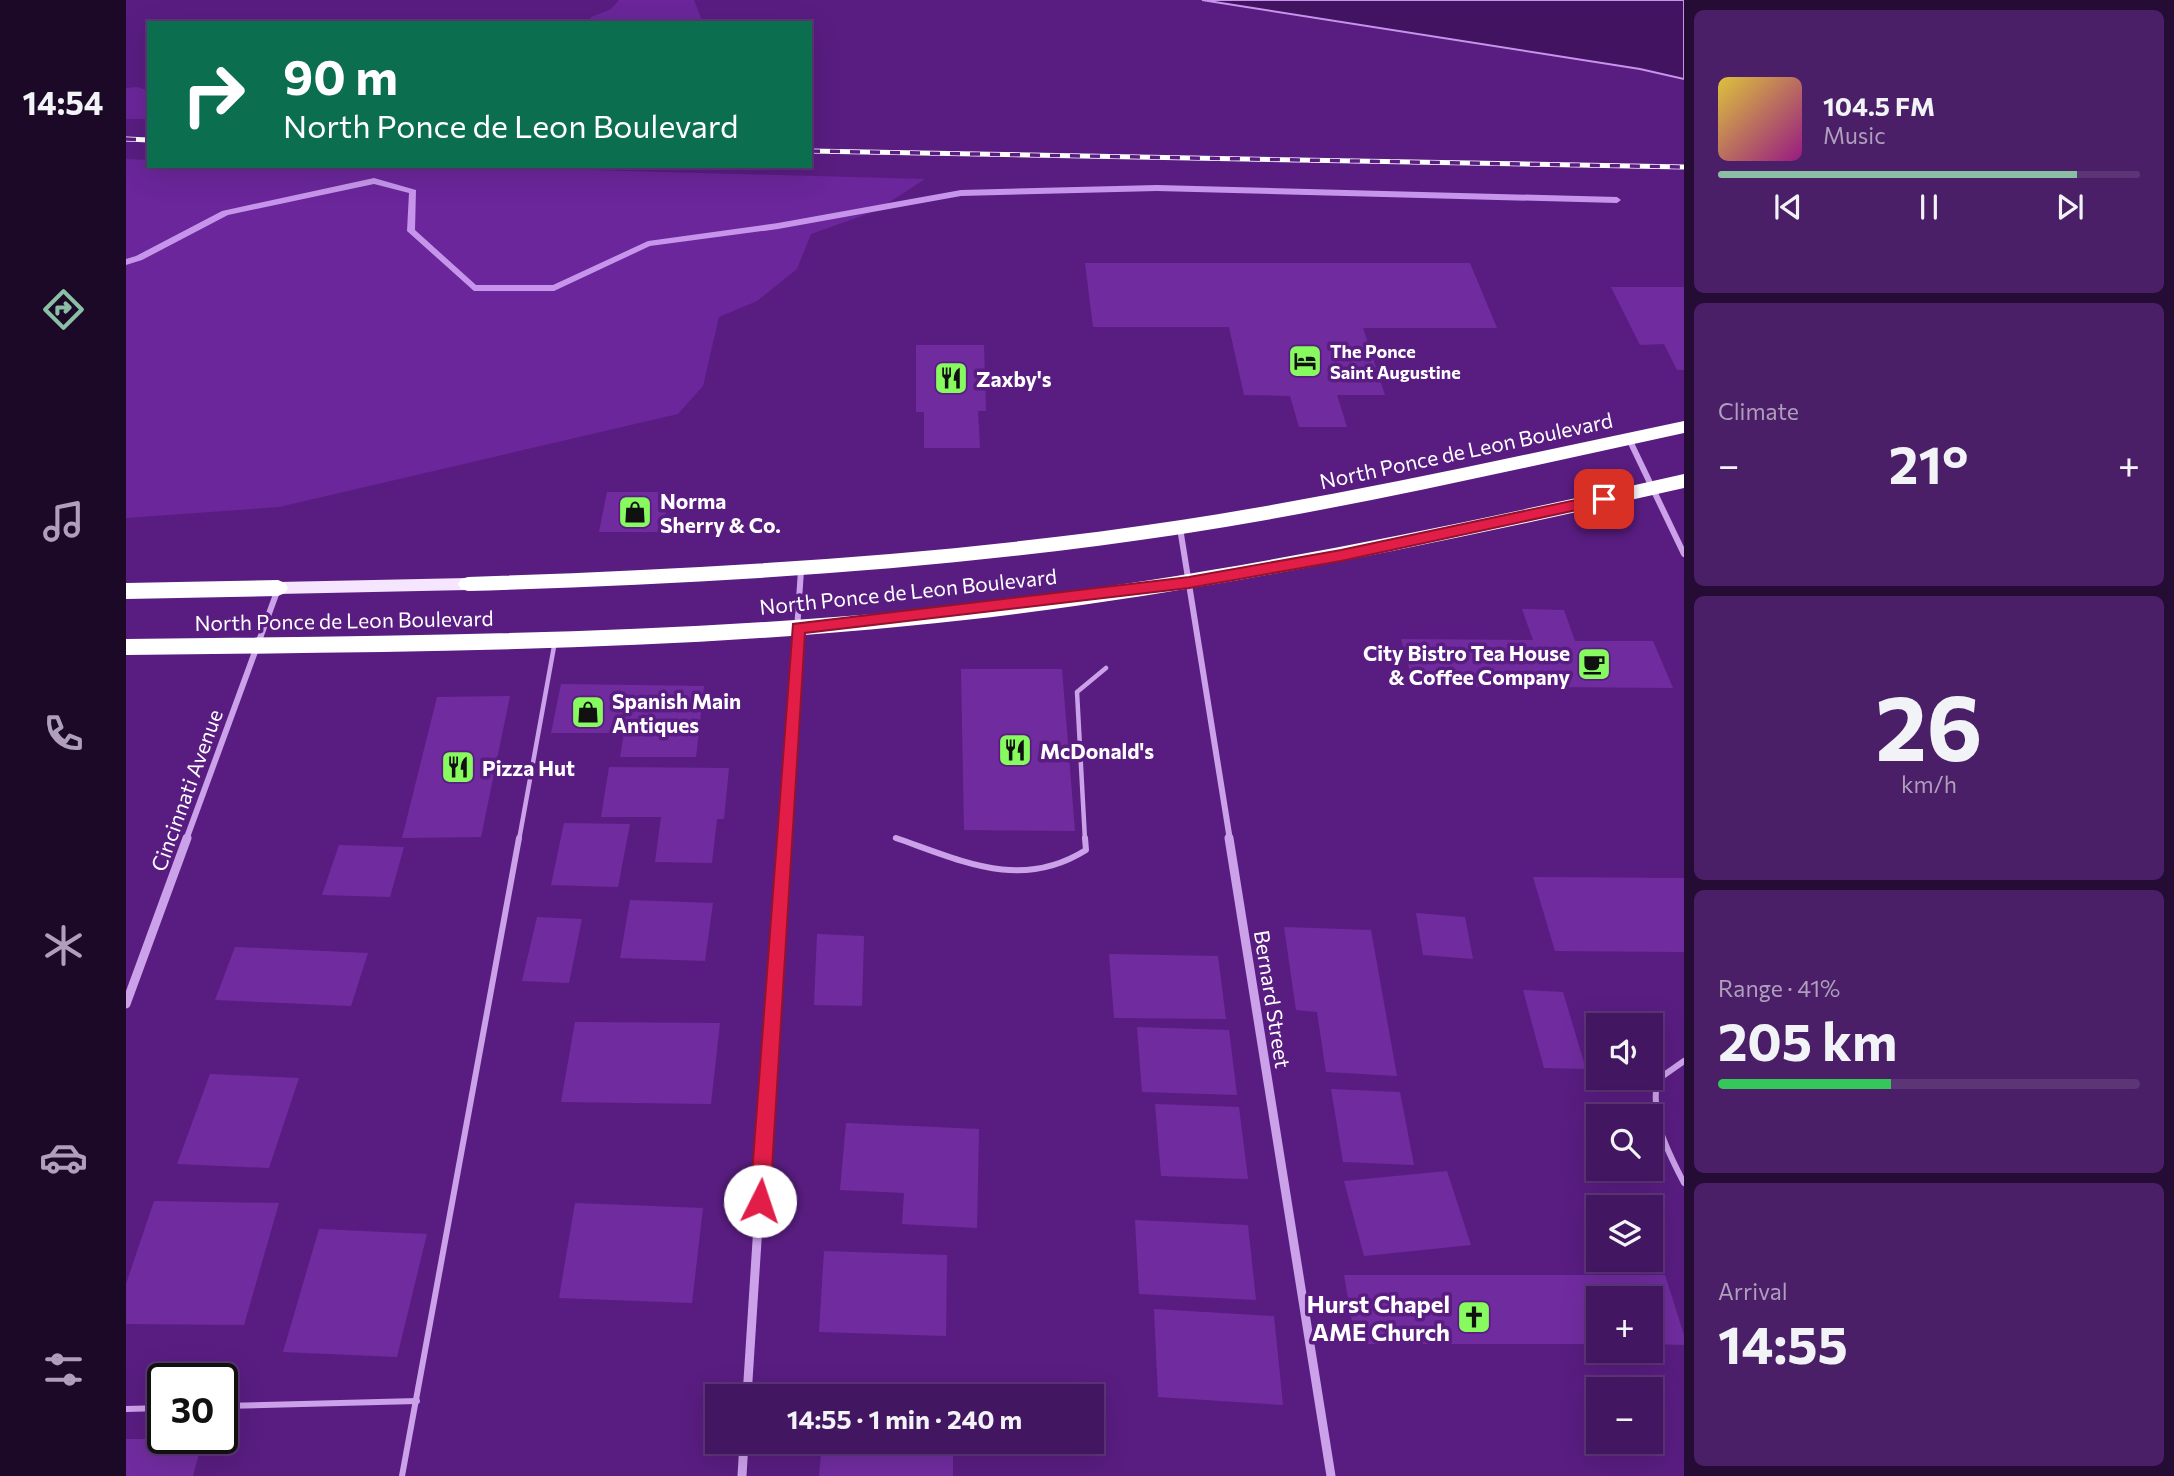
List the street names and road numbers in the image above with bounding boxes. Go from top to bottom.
street label: North Ponce de Leon Boulevard [1317,407,1615,493]
street label: North Ponce de Leon Boulevard [758,563,1058,619]
street label: North Ponce de Leon Boulevard [194,605,494,635]
street label: Cincinnati Avenue [145,706,227,874]
street label: Bernard Street [1250,928,1296,1070]

